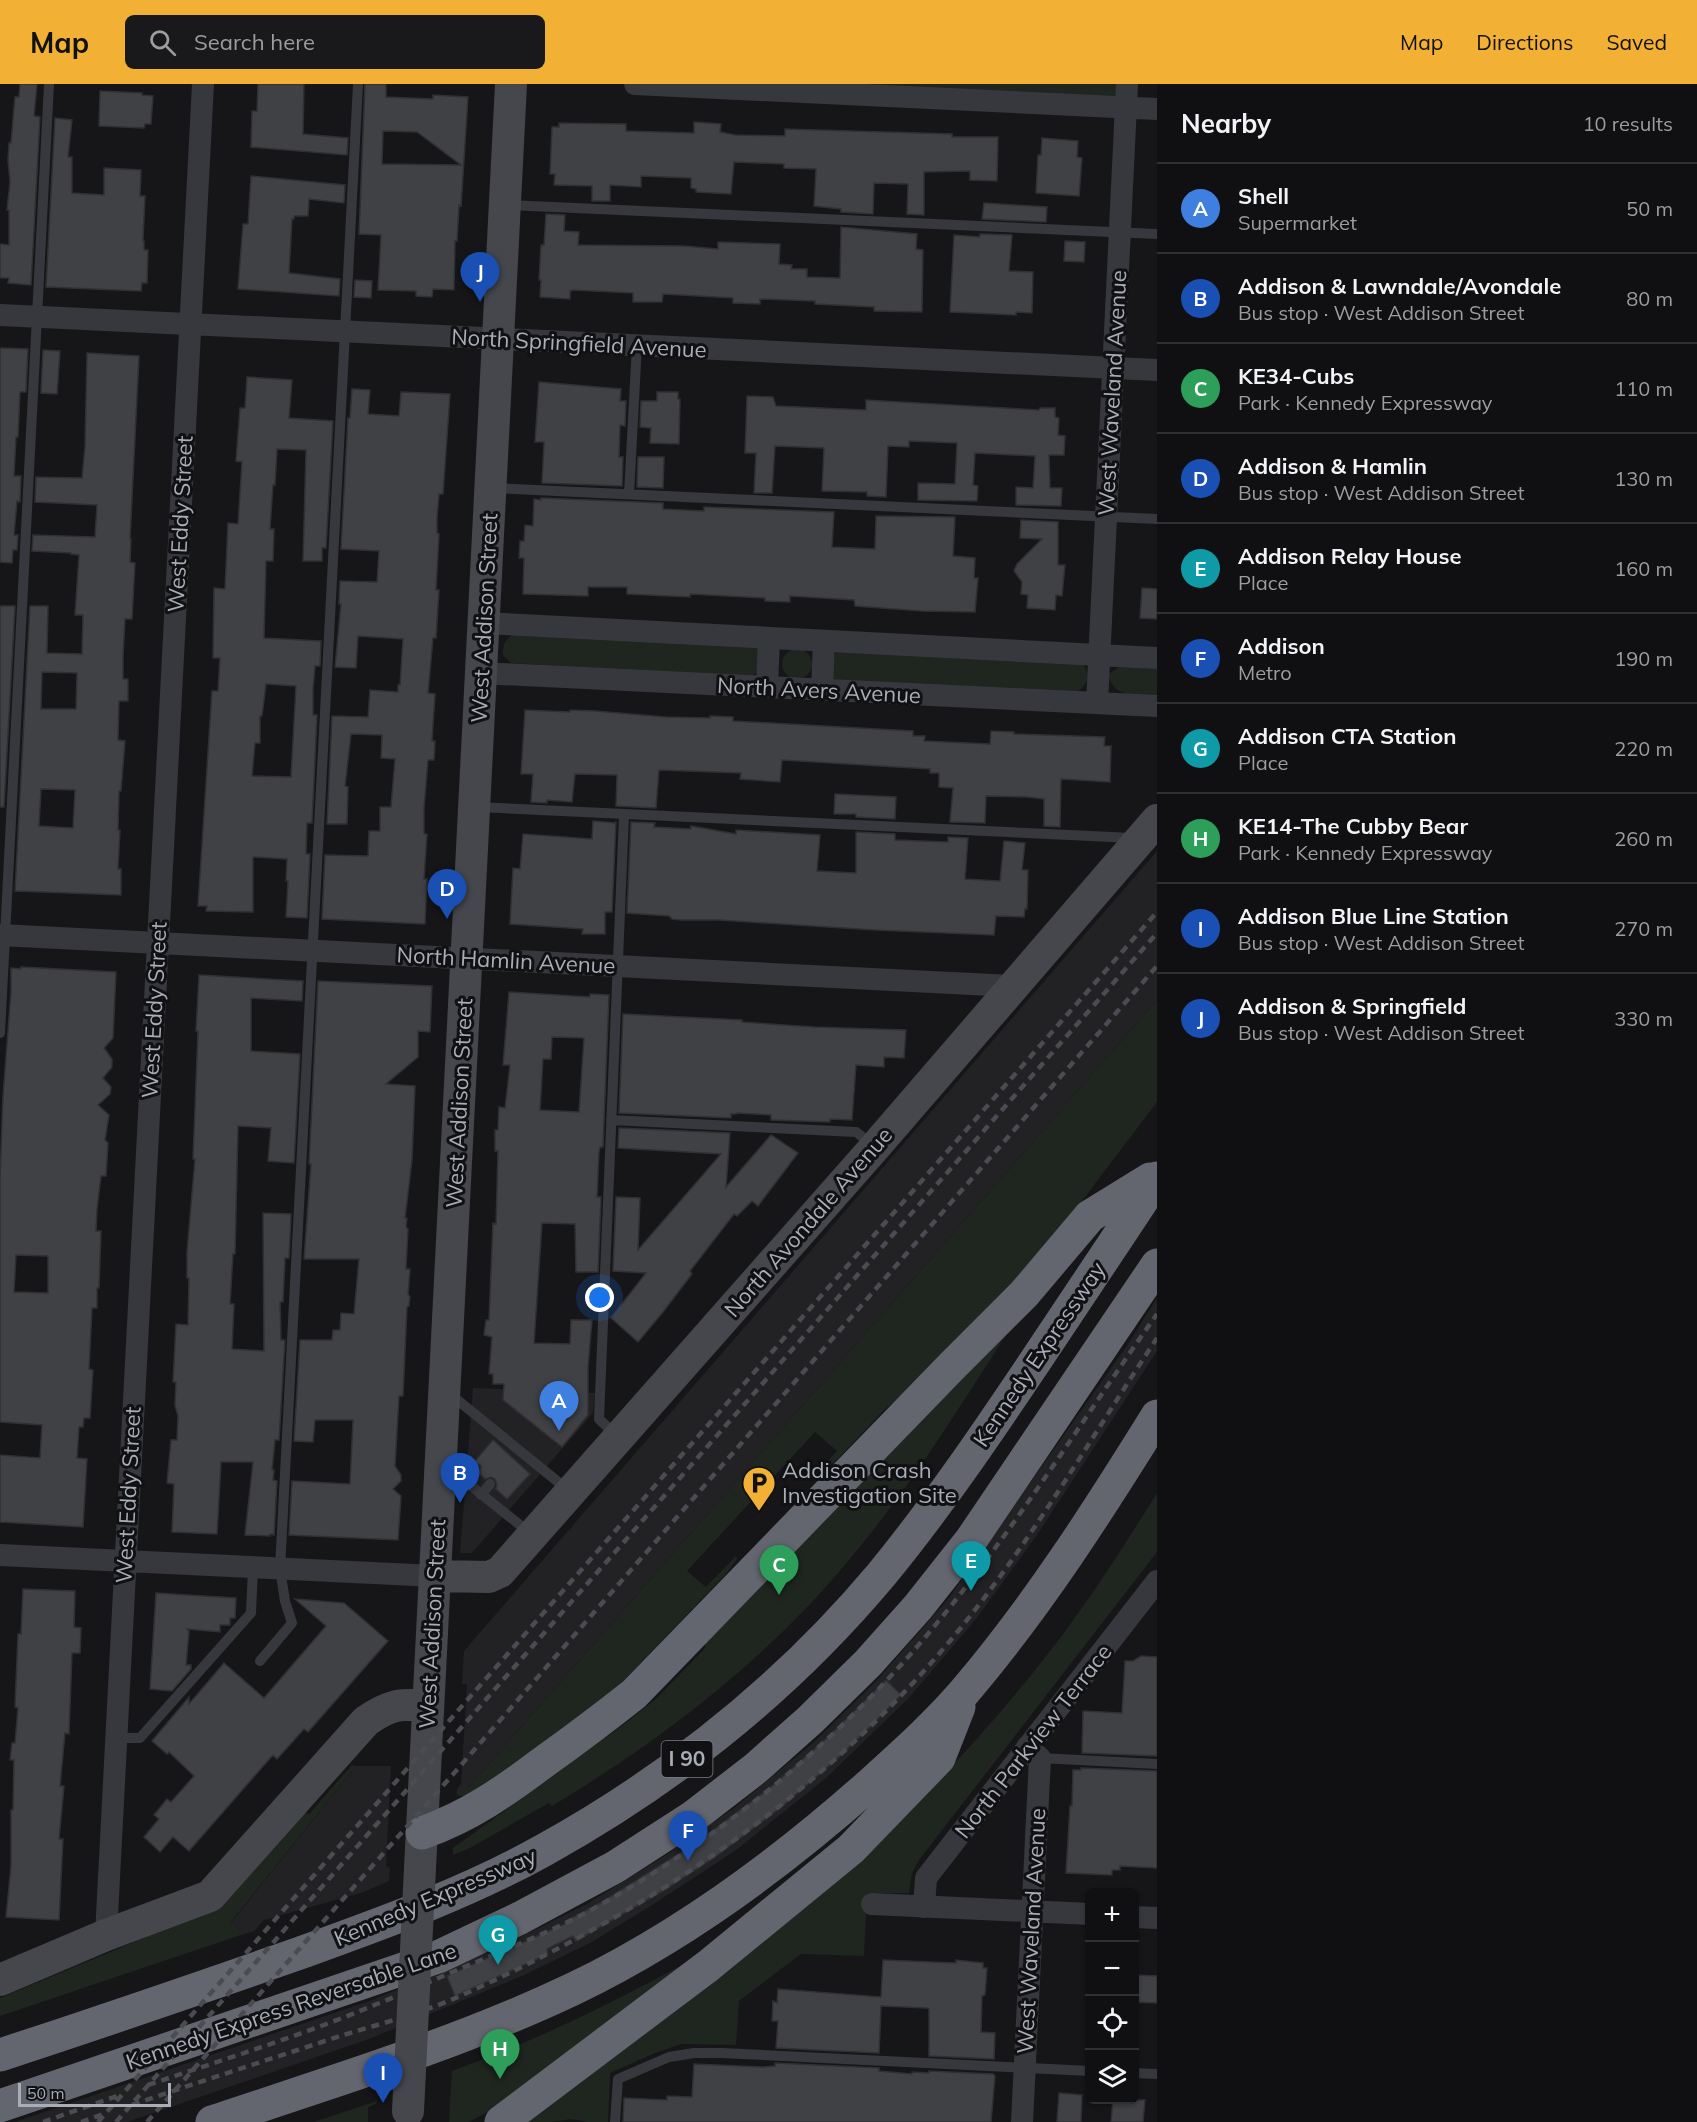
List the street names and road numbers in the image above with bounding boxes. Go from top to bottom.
street label: West Waveland Avenue [1092,269,1132,517]
street label: North Springfield Avenue [451,322,707,364]
street label: West Eddy Street [161,435,199,613]
street label: West Addison Street [465,512,503,724]
street label: North Avers Avenue [716,671,922,709]
street label: West Eddy Street [135,921,173,1099]
street label: North Hamlin Avenue [396,940,616,980]
street label: West Addison Street [440,997,478,1209]
street label: North Avondale Avenue [718,1121,898,1323]
street label: Kennedy Expressway [967,1256,1111,1452]
street label: West Eddy Street [109,1406,147,1584]
street label: West Addison Street [413,1518,451,1730]
street label: North Parkview Terrace [948,1638,1118,1844]
road number: I 90 [662,1741,712,1777]
street label: West Waveland Avenue [1011,1807,1051,2055]
street label: Kennedy Expressway [330,1842,541,1952]
street label: Kennedy Express Reversable Lane [122,1936,460,2076]

